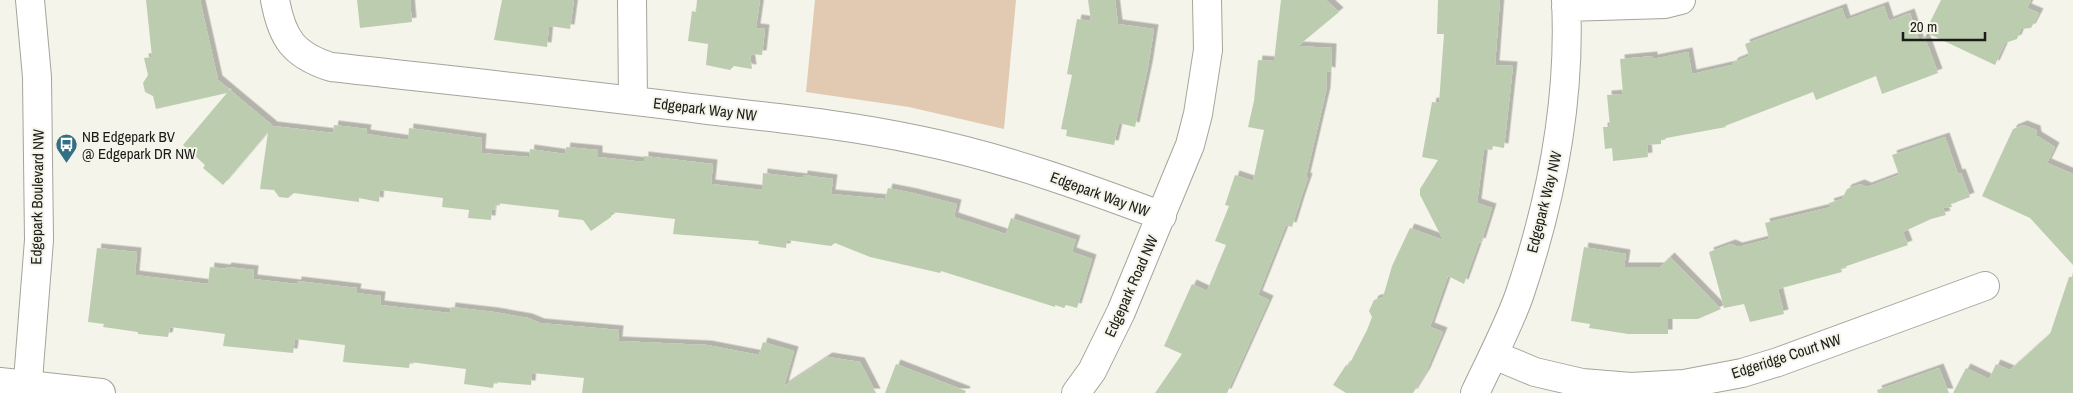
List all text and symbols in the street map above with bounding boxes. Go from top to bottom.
scale bar [1903,10,1986,42]
text: 20 m [1910,16,1937,37]
street label: Edgepark Way NW [652,92,758,126]
place label: NB Edgepark BV @ Edgepark DR NW [82,126,196,164]
street label: Edgepark Boulevard NW [25,129,49,265]
bus stop icon: NB Edgepark BV @ Edgepark DR NW [54,133,78,164]
street label: Edgepark Way NW [1521,149,1567,255]
street label: Edgepark Way NW [1047,166,1153,222]
street label: Edgepark Road NW [1099,231,1163,340]
street label: Edgeridge Court NW [1728,328,1844,384]

